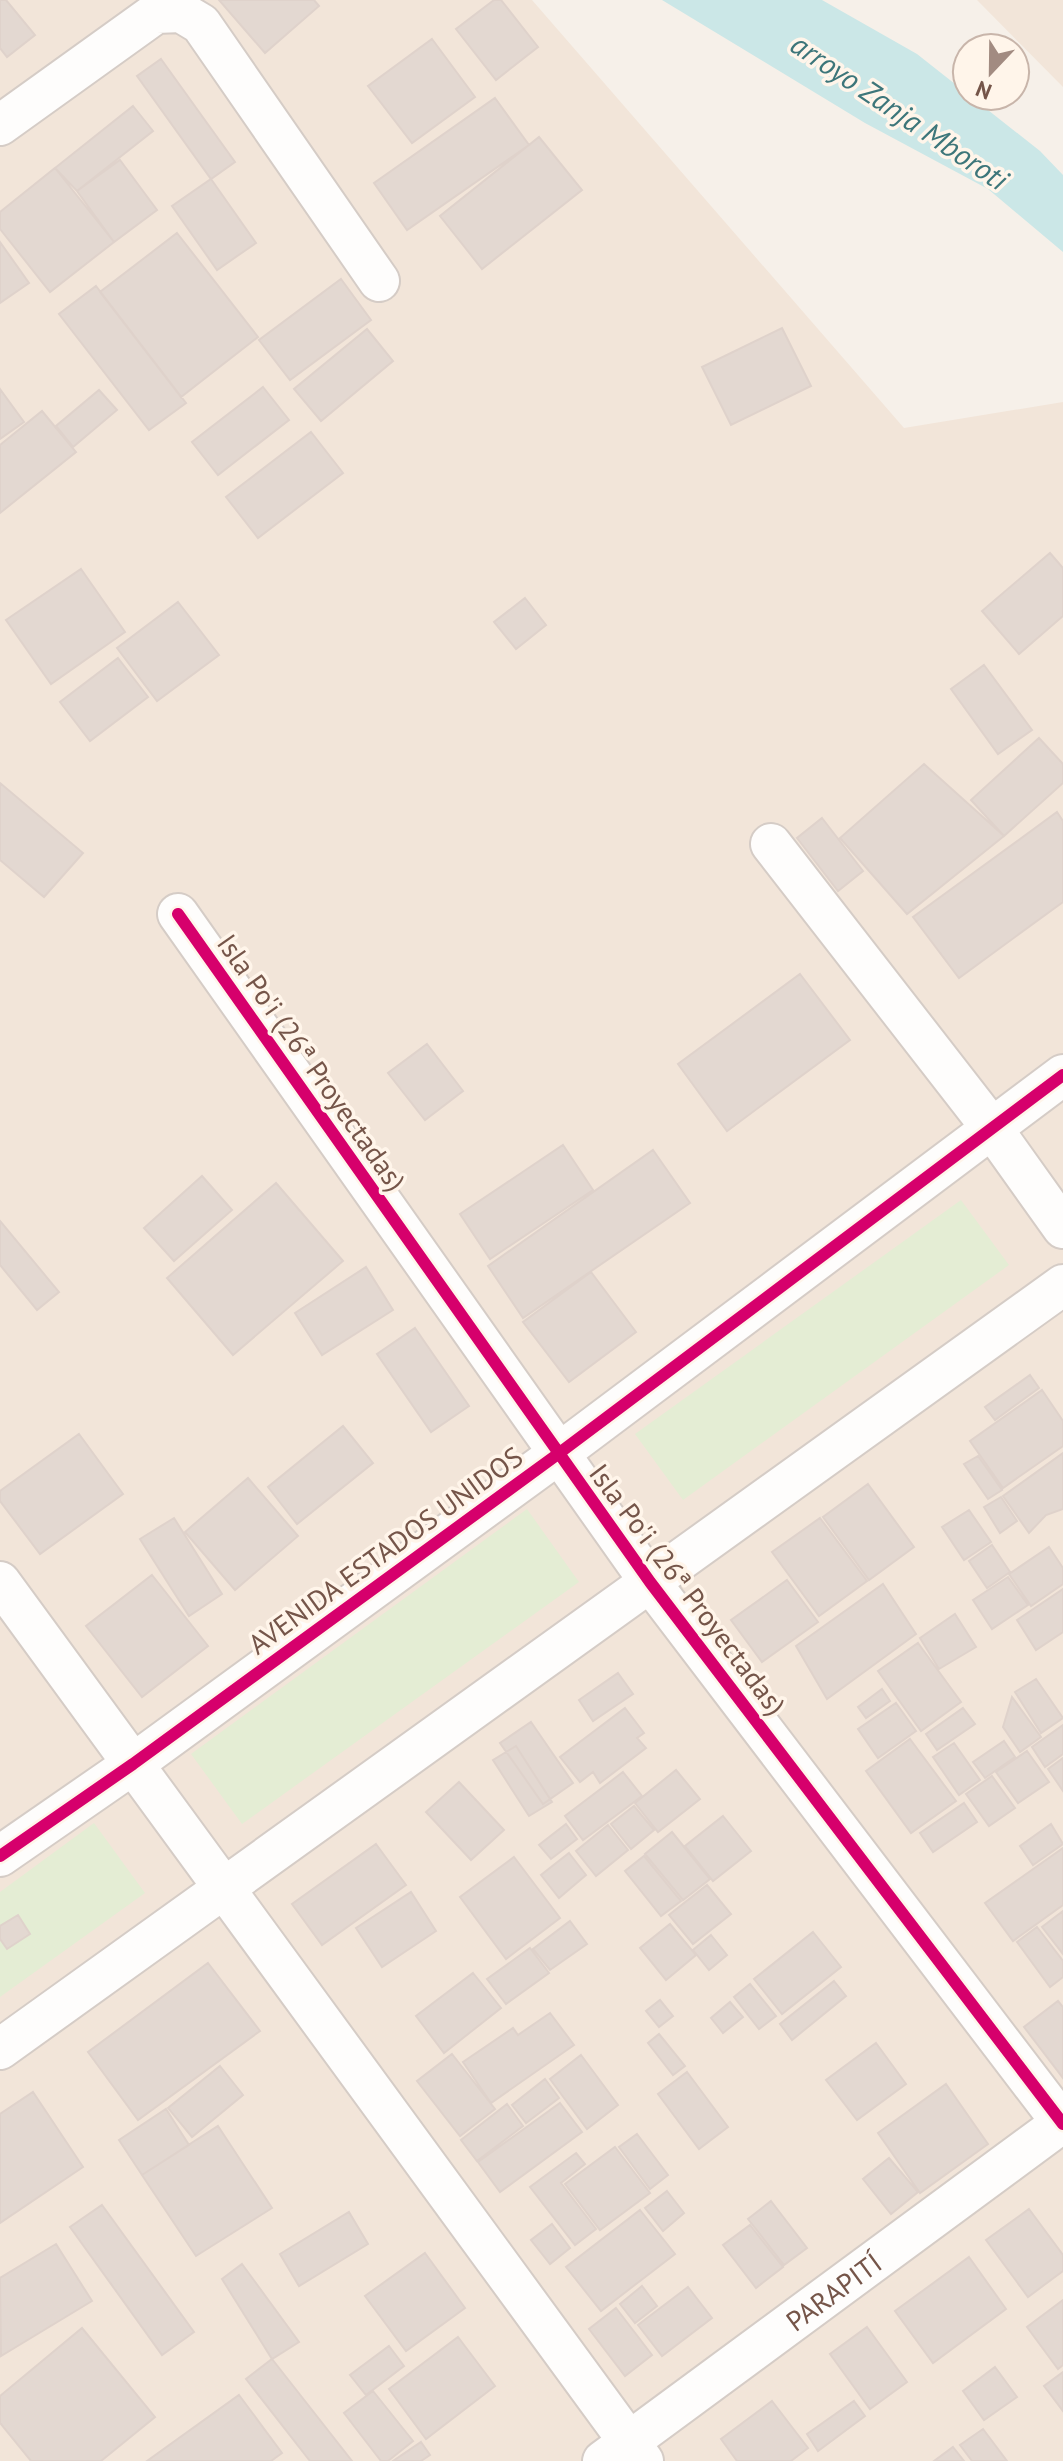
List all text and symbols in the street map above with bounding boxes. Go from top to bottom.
water label: arroyo Zanja Mboroti [784,24,1017,199]
north arrow [951,32,1031,112]
text: N [972,75,995,106]
street label: Isla Po'i (26ª Proyectadas) [209,926,415,1198]
street label: AVENIDA ESTADOS UNIDOS [240,1438,530,1662]
street label: Isla Po'i (26ª Proyectadas) [581,1456,795,1722]
street label: PARAPITÍ [778,2243,889,2339]

